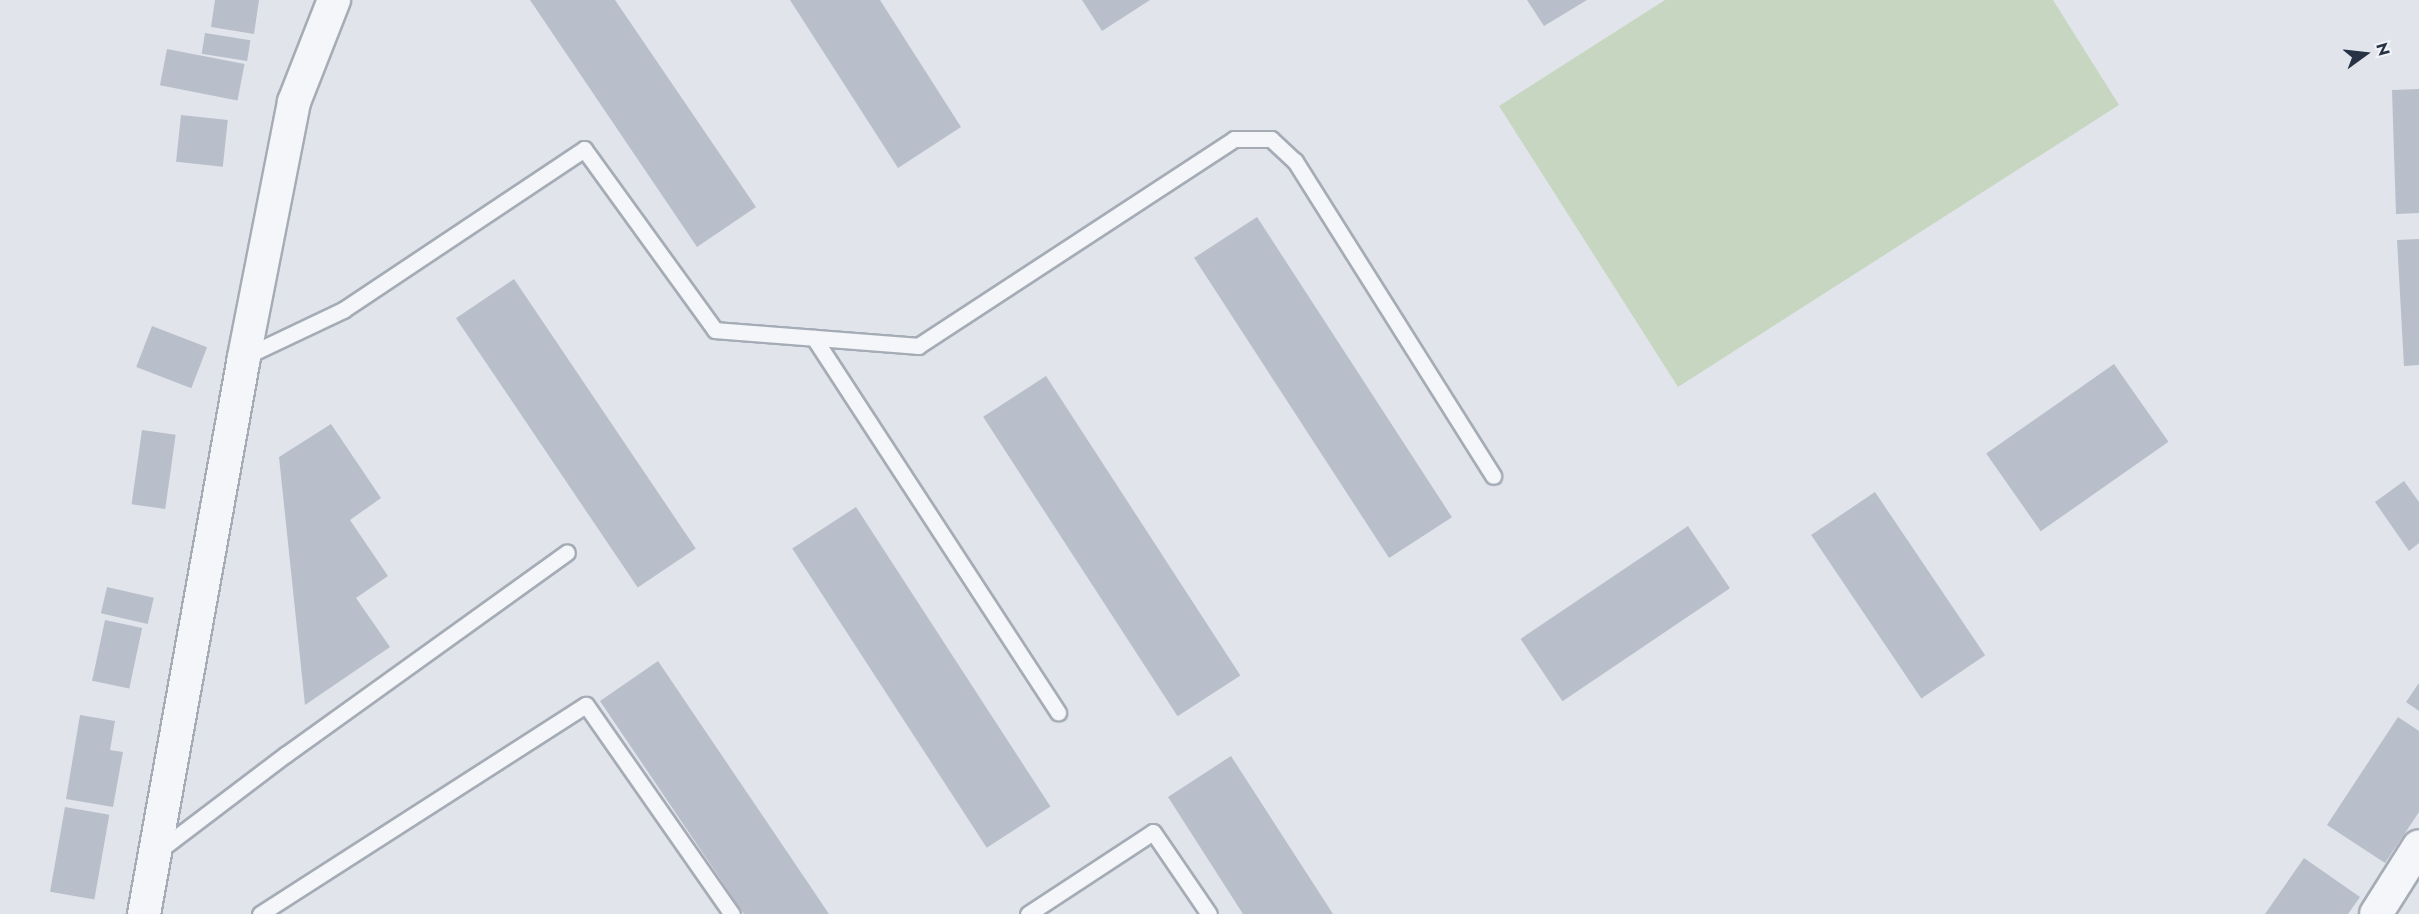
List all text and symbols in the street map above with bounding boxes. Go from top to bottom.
north arrow [2335,24,2395,84]
text: N [2370,40,2396,58]

